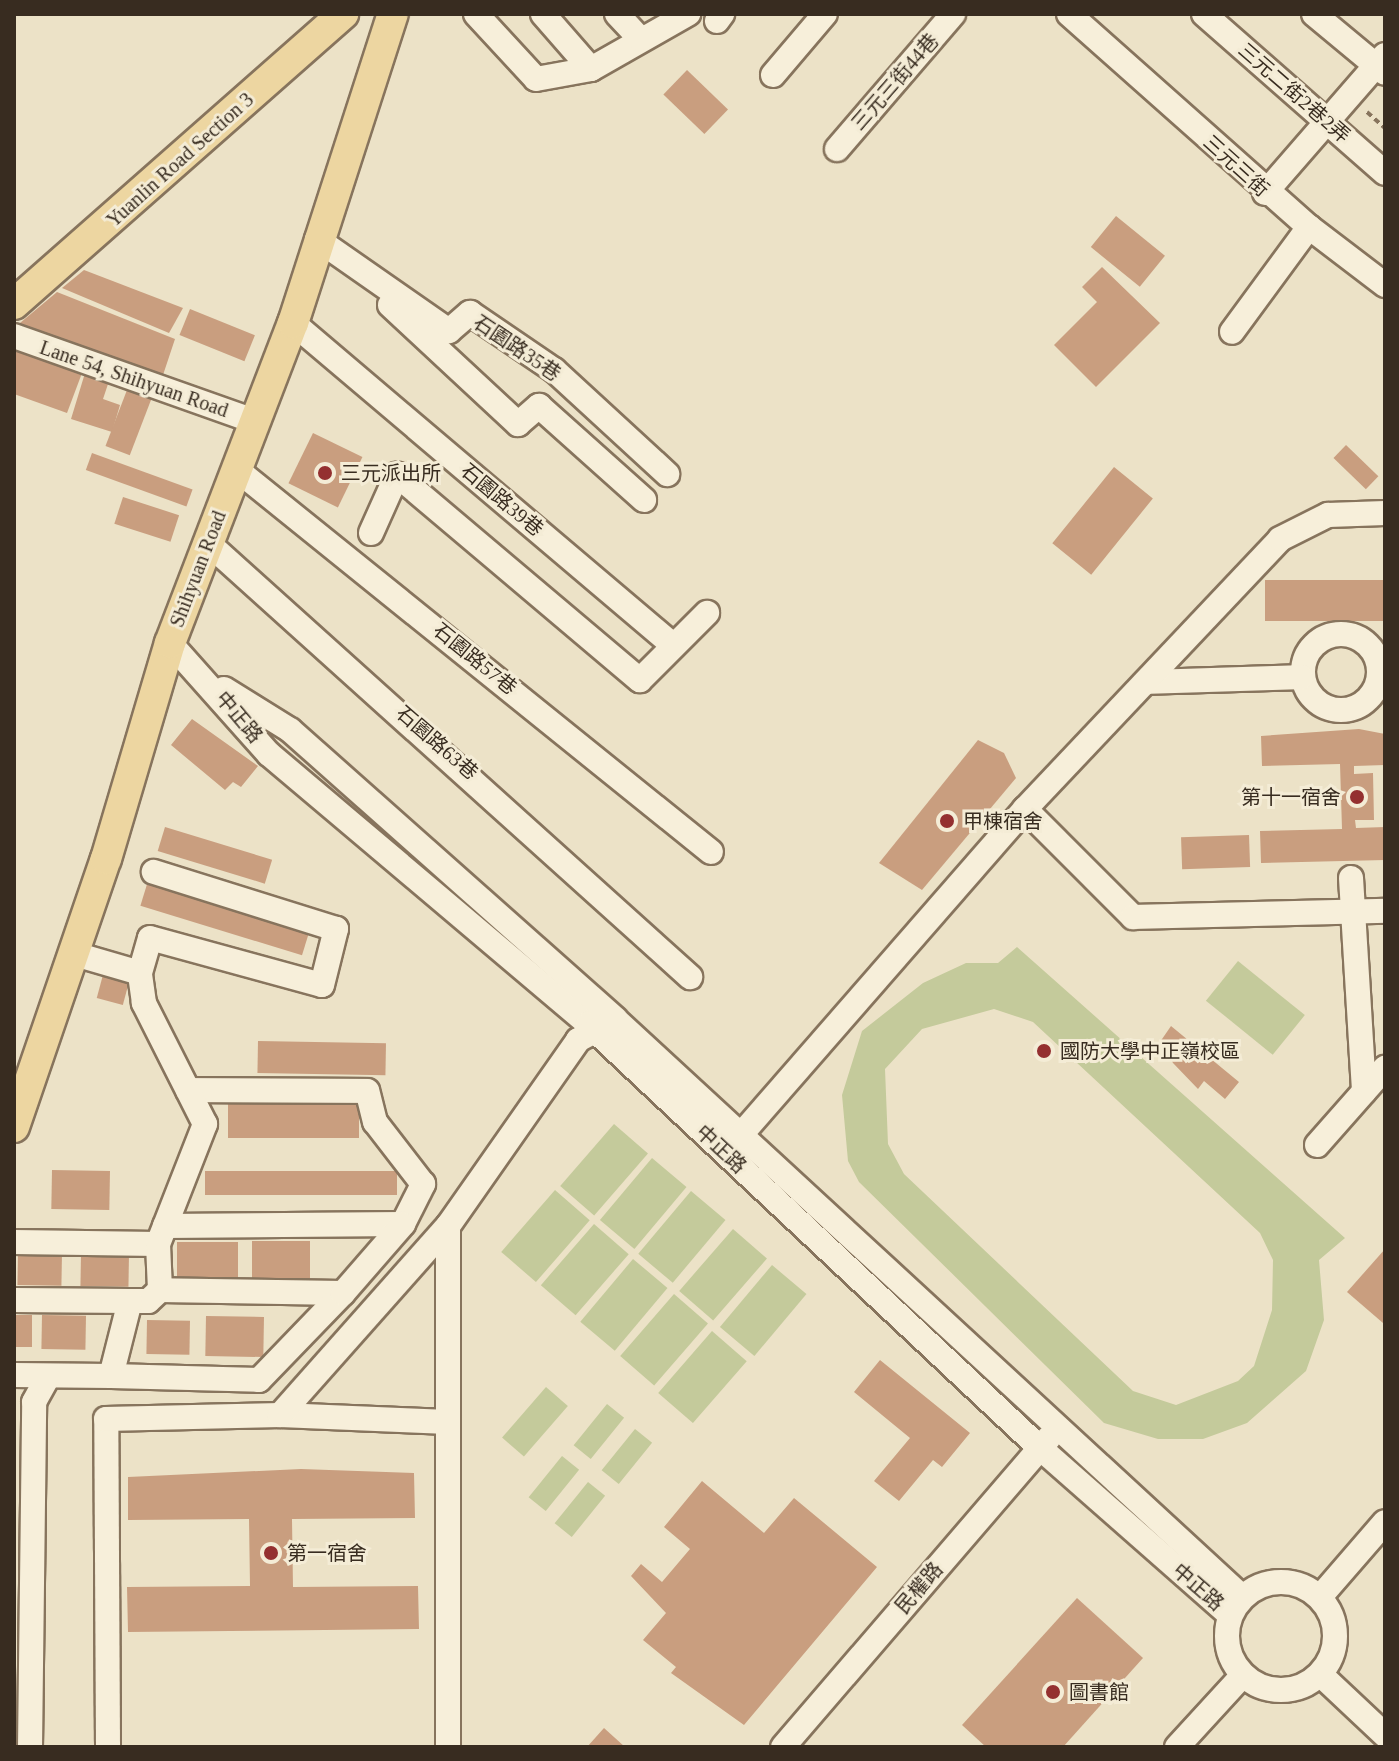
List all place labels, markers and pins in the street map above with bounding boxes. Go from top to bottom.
place label: 三元派出所 [341,461,441,485]
marker: 三元派出所 [316,464,334,482]
place label: 第十一宿舍 [1241,785,1341,809]
marker: 第十一宿舍 [1348,788,1366,806]
place label: 甲棟宿舍 [963,809,1043,833]
marker: 甲棟宿舍 [938,812,956,830]
place label: 國防大學中正嶺校區 [1060,1039,1240,1063]
marker: 國防大學中正嶺校區 [1035,1042,1053,1060]
place label: 第一宿舍 [287,1541,367,1565]
marker: 第一宿舍 [262,1544,280,1562]
place label: 圖書館 [1069,1680,1129,1704]
marker: 圖書館 [1044,1683,1062,1701]

